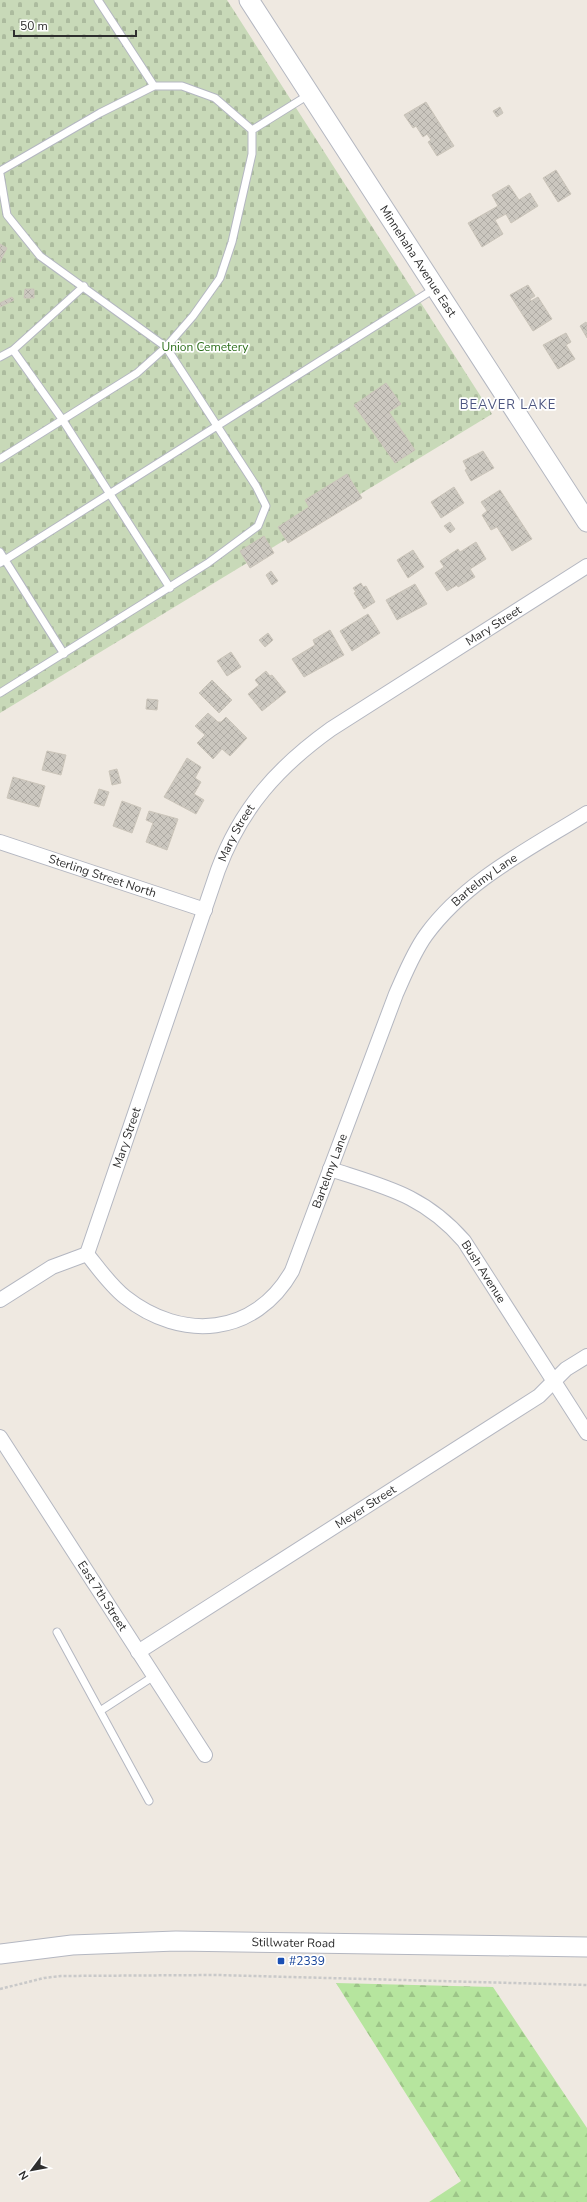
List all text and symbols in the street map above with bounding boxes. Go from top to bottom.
scale bar [14,12,136,38]
text: 50 m [20,18,48,34]
street label: Minnehaha Avenue East [376,202,460,321]
park label: Union Cemetery [162,339,249,355]
district label: BEAVER LAKE [460,396,556,414]
street label: Mary Street [462,601,525,649]
street label: Mary Street [214,800,259,864]
street label: Bartelmy Lane [448,850,520,910]
street label: Sterling Street North [47,851,158,901]
street label: Mary Street [109,1104,145,1170]
street label: Bartelmy Lane [308,1131,351,1211]
street label: Bush Avenue [458,1237,510,1306]
street label: Meyer Street [332,1481,400,1532]
street label: East 7th Street [74,1558,131,1635]
street label: Stillwater Road [251,1934,335,1951]
place label: #2339 [289,1953,325,1969]
marker: #2339 [276,1956,286,1966]
north arrow [12,2150,52,2190]
text: N [15,2168,32,2183]

